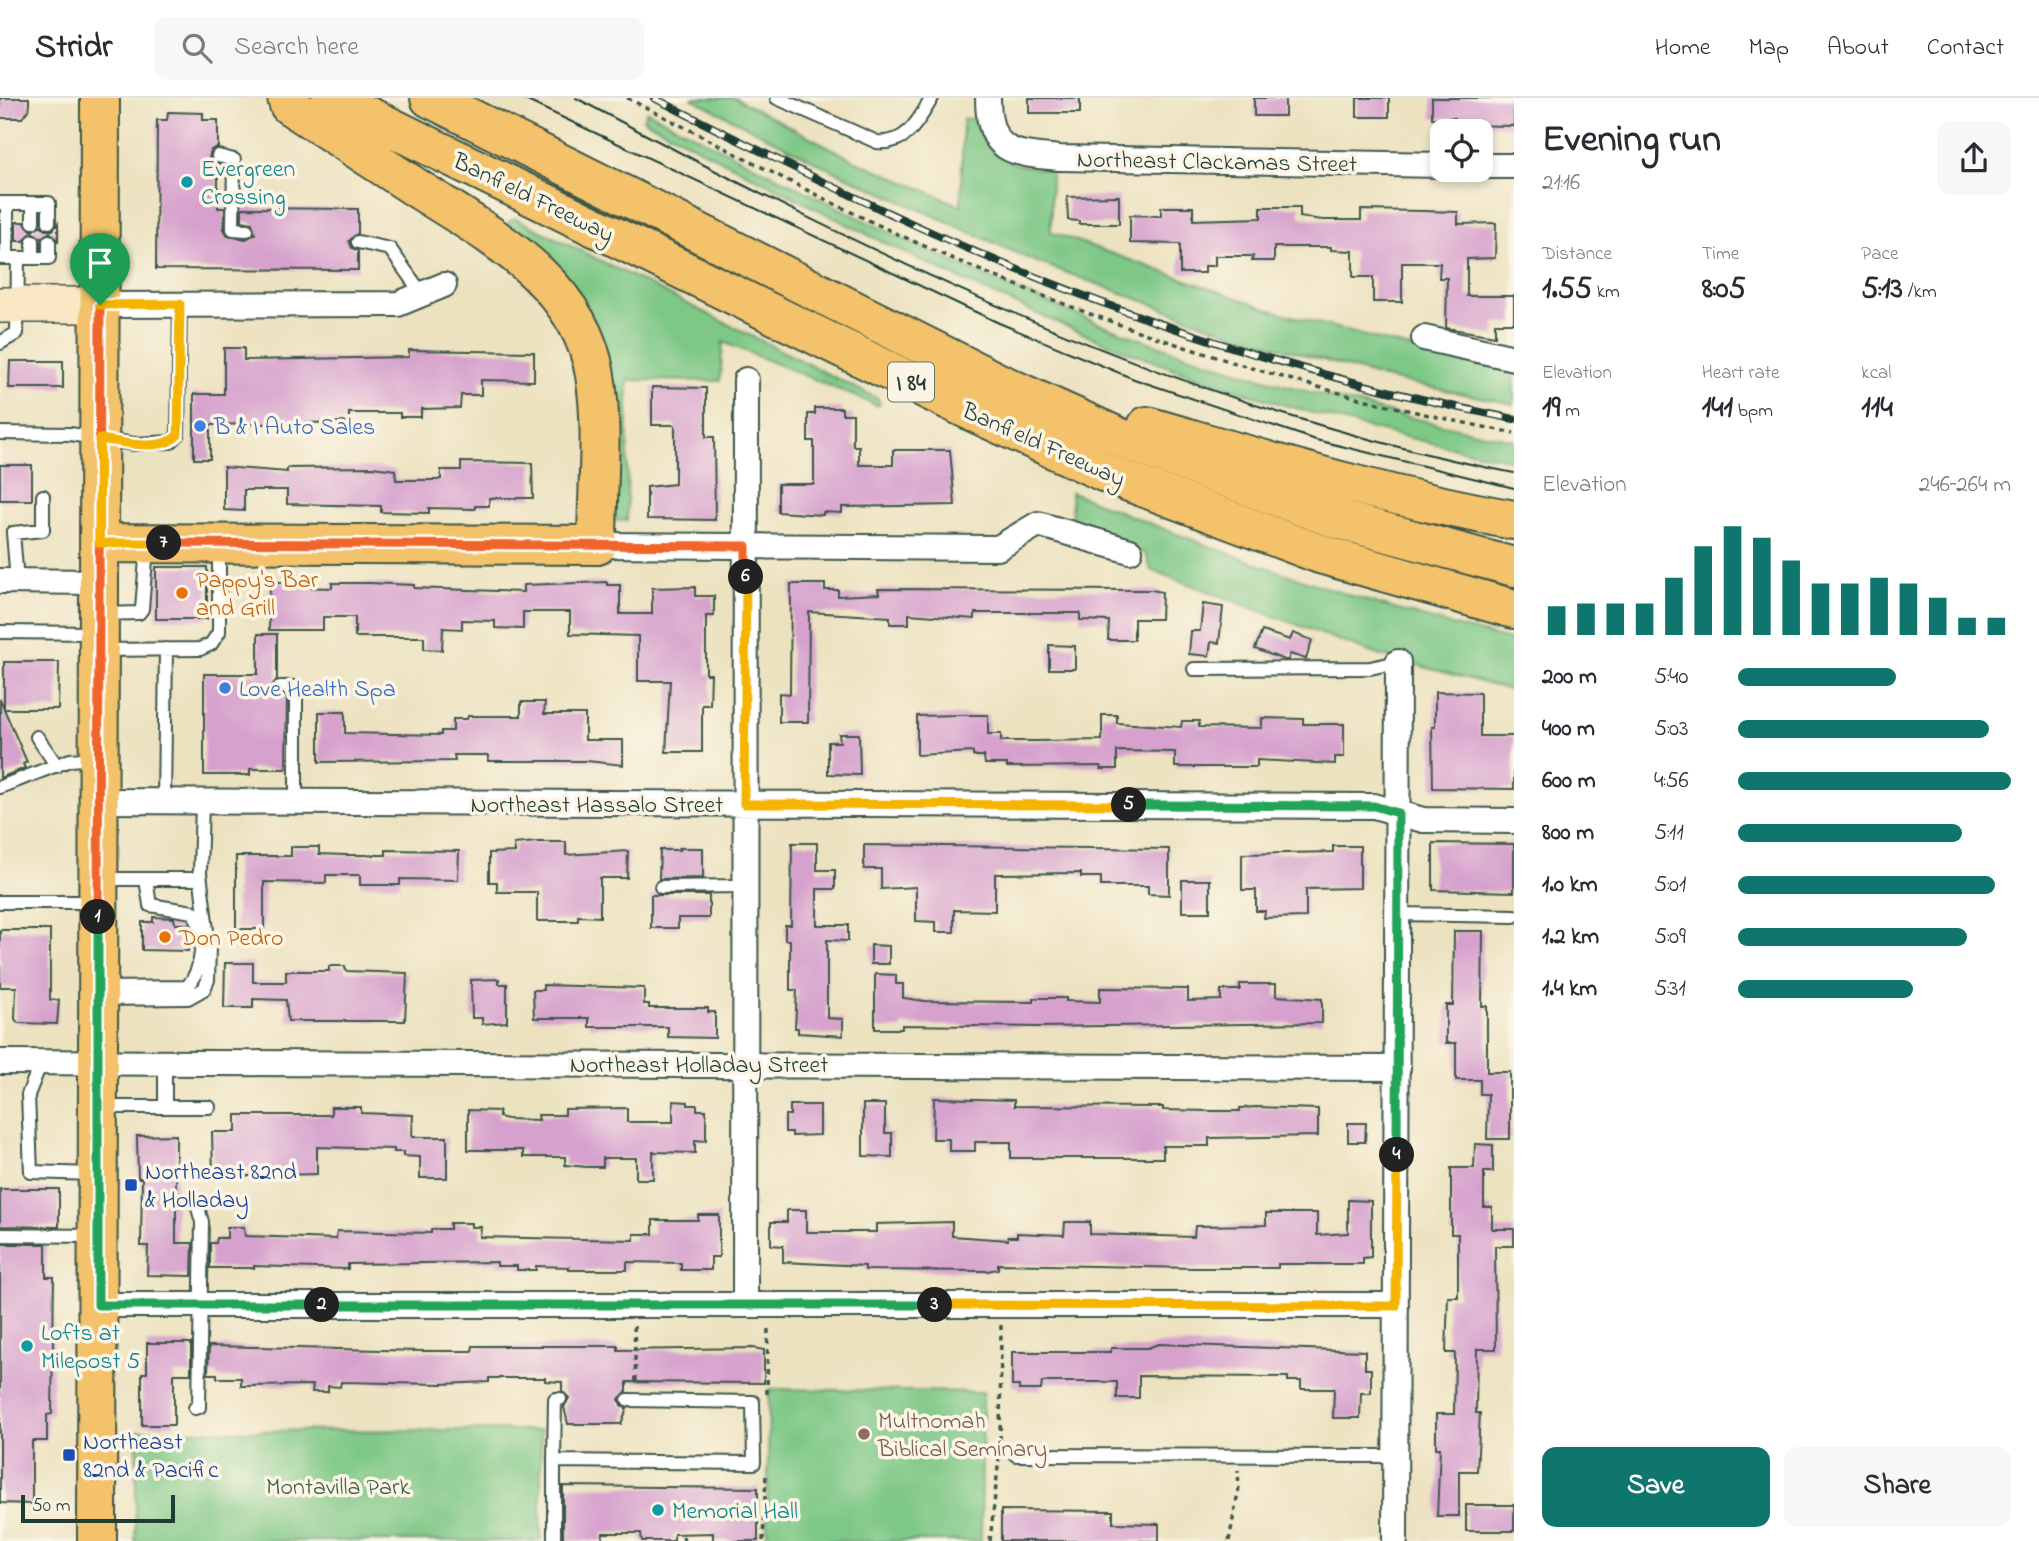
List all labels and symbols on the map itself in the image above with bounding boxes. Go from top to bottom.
street label: Northeast Clackamas Street [1077,144,1357,183]
street label: Banfield Freeway [445,145,619,254]
place label: Evergreen Crossing [201,153,295,216]
marker: Evergreen Crossing [179,174,195,190]
pin [70,233,130,305]
road number: I 84 [888,362,934,402]
street label: Banfield Freeway [954,394,1130,499]
place label: B & I Auto Sales [213,411,375,446]
marker: B & I Auto Sales [192,418,208,434]
pin: 7 [146,526,182,560]
pin: 6 [728,560,764,594]
place label: Pappy's Bar and Grill [196,564,319,627]
marker: Pappy's Bar and Grill [174,585,190,601]
place label: Love Health Spa [239,673,396,708]
marker: Love Health Spa [217,680,233,696]
pin: 5 [1112,788,1146,822]
street label: Northeast Hassalo Street [471,789,723,824]
pin: 1 [80,900,116,934]
place label: Don Pedro [178,922,284,957]
marker: Don Pedro [157,929,173,945]
street label: Northeast Holladay Street [570,1049,828,1085]
pin: 4 [1380,1138,1414,1172]
place label: Northeast 82nd & Holladay [145,1156,297,1220]
marker: Northeast 82nd & Holladay [123,1177,139,1193]
pin: 2 [304,1288,340,1322]
pin: 3 [918,1288,953,1322]
place label: Lofts at Milepost 5 [41,1317,140,1380]
marker: Lofts at Milepost 5 [19,1338,35,1354]
place label: Multnomah Biblical Seminary [877,1405,1047,1469]
place label: Northeast 82nd & Pacific [83,1426,219,1489]
marker: Multnomah Biblical Seminary [856,1426,872,1442]
marker: Northeast 82nd & Pacific [61,1447,77,1463]
park label: Montavilla Park [266,1471,410,1506]
scale bar [21,1492,175,1524]
place label: Memorial Hall [672,1495,798,1530]
marker: Memorial Hall [650,1502,666,1518]

